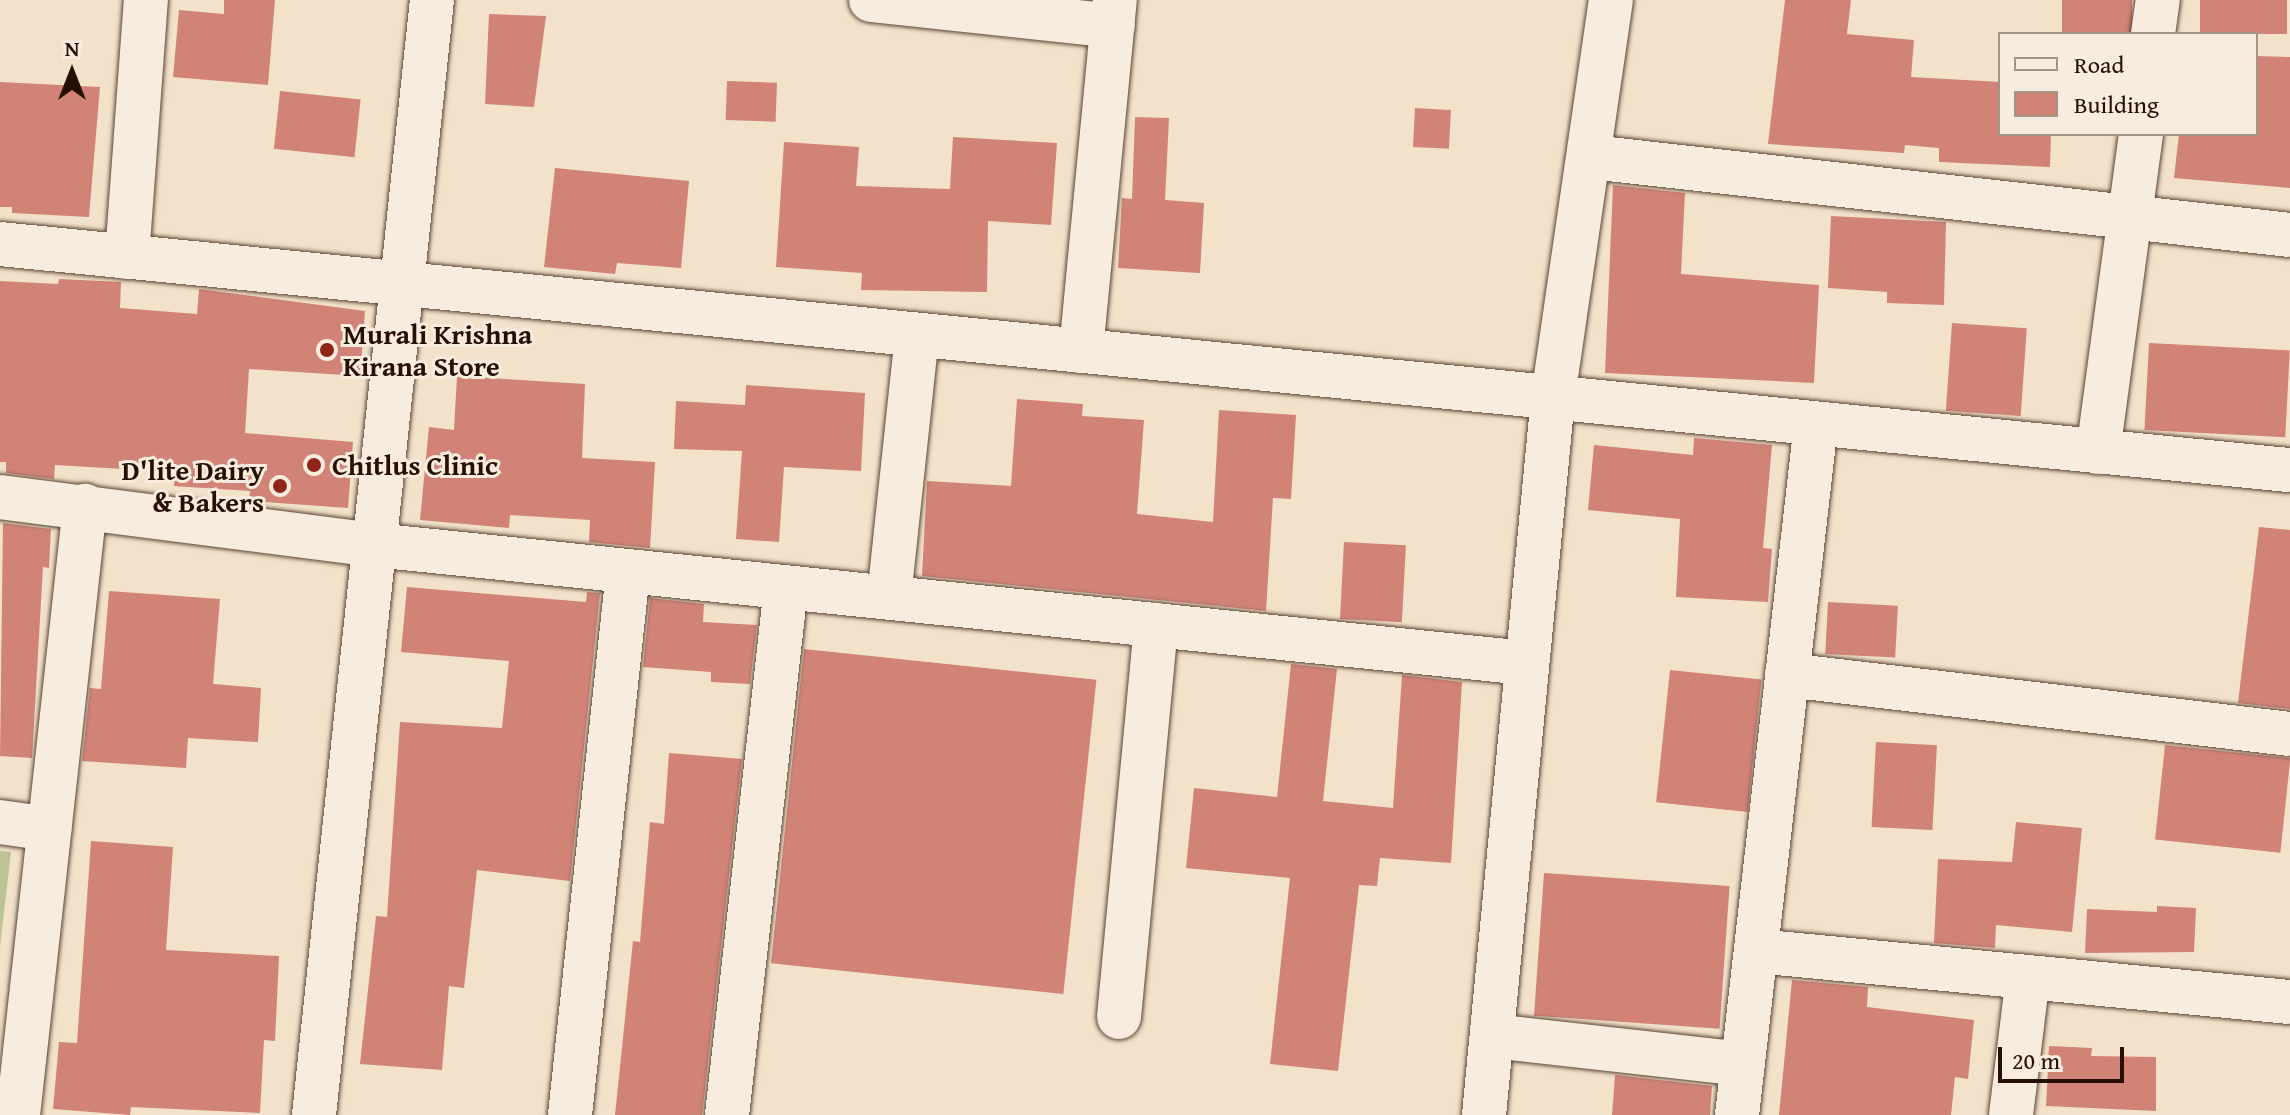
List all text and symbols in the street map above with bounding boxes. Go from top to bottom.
north arrow [32,32,112,112]
text: N [65,32,79,64]
legend [1998,32,2258,136]
text: Road [2074,47,2124,82]
text: Building [2074,87,2159,122]
place label: Murali Krishna Kirana Store [343,317,532,383]
marker: Murali Krishna Kirana Store [318,341,336,359]
place label: Chitlus Clinic [332,448,498,482]
place label: D'lite Dairy & Bakers [122,453,264,519]
marker: Chitlus Clinic [303,454,325,476]
marker: D'lite Dairy & Bakers [271,477,289,495]
scale bar [2002,1031,2128,1081]
text: 20 m [2012,1043,2060,1078]

